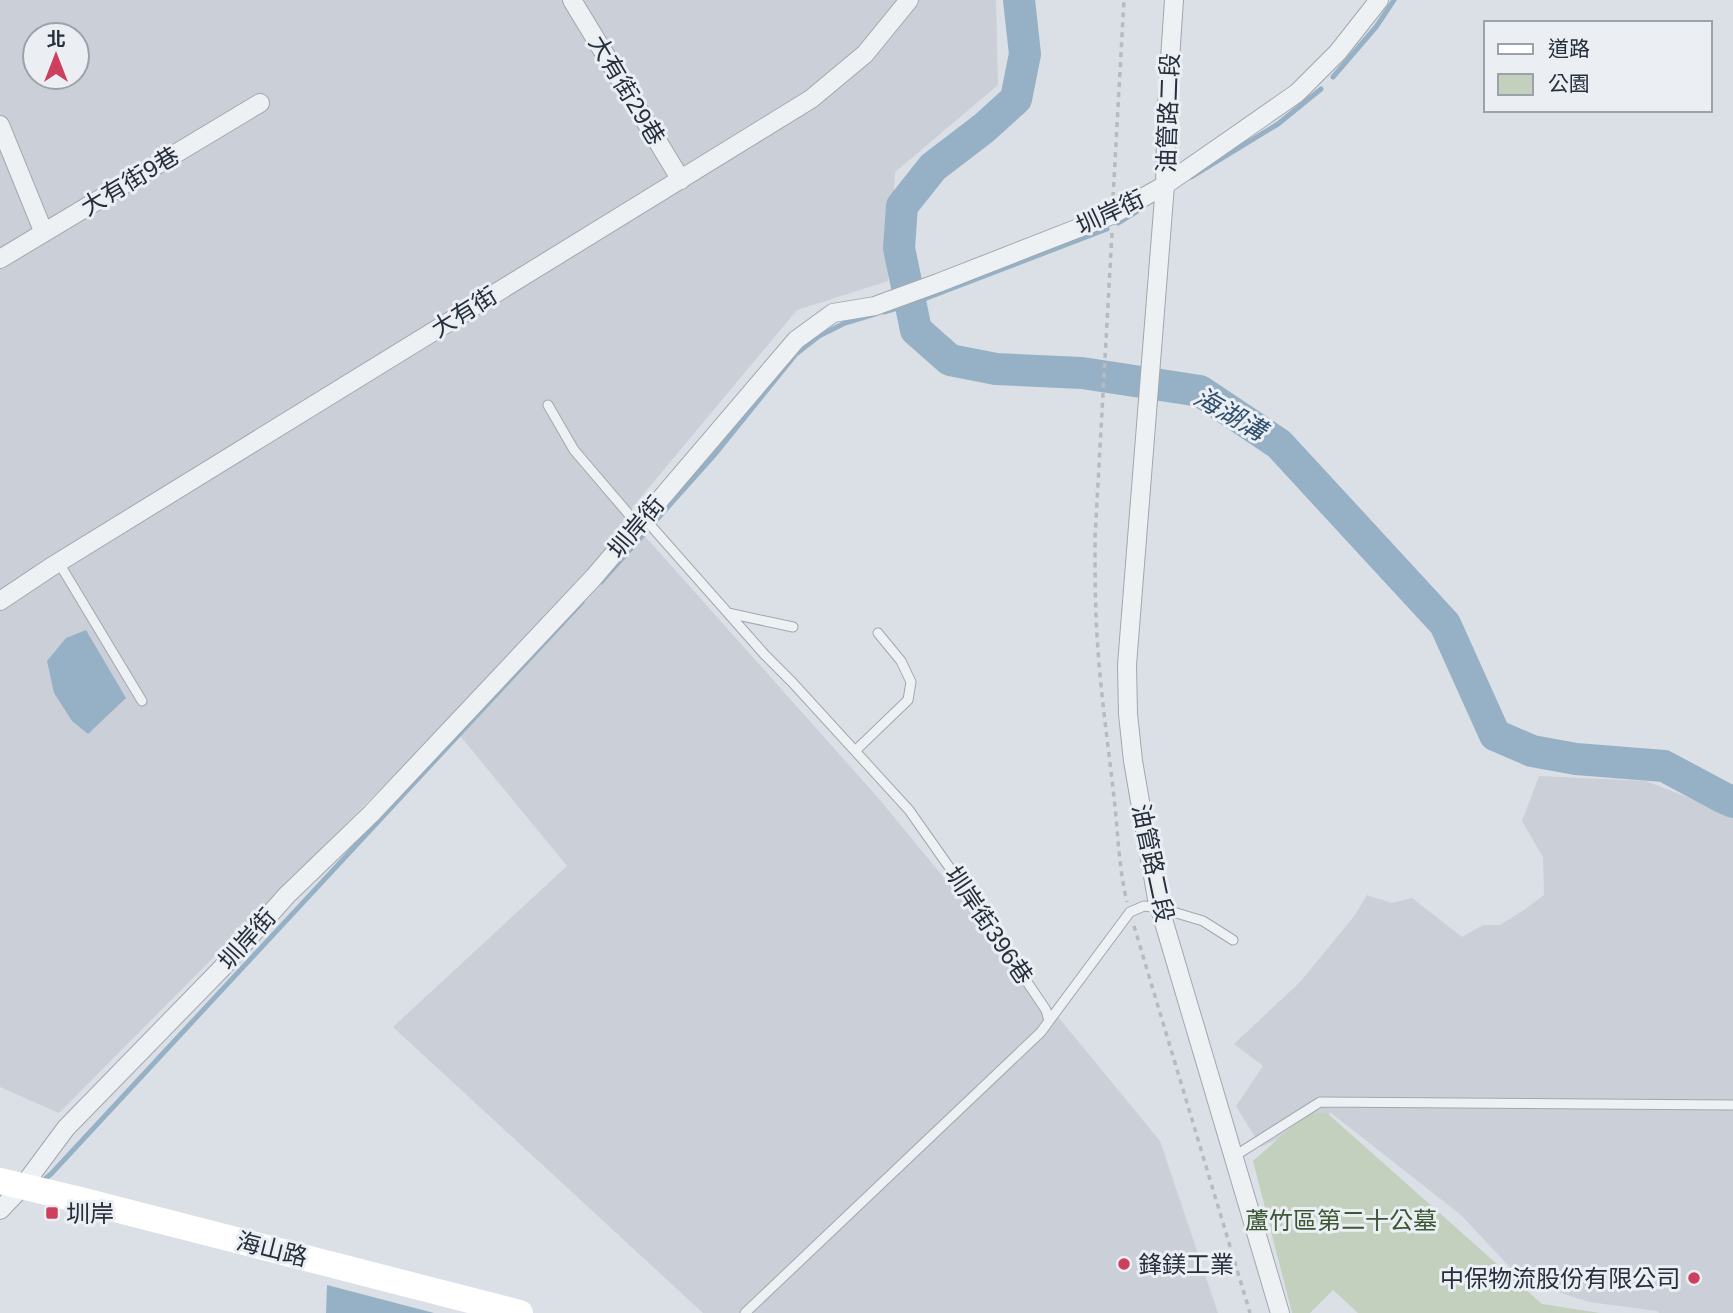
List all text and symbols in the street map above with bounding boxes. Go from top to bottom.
north arrow [21,21,91,91]
legend [1484,21,1712,112]
text: 北 [46,29,66,50]
street label: 大有街29巷 [584,30,670,150]
text: 道路 [1548,37,1590,60]
street label: 油管路二段 [1152,53,1184,173]
text: 公園 [1548,72,1590,95]
street label: 大有街9巷 [76,141,184,221]
street label: 圳岸街 [1072,185,1148,239]
street label: 大有街 [426,281,502,343]
water label: 海湖溝 [1189,382,1275,448]
street label: 圳岸街 [603,491,669,563]
street label: 油管路二段 [1127,802,1179,924]
street label: 圳岸街396巷 [940,861,1038,989]
street label: 圳岸街 [213,903,281,975]
place label: 圳岸 [66,1200,114,1227]
marker: 圳岸 [44,1205,60,1221]
park label: 蘆竹區第二十公墓 [1245,1207,1437,1234]
street label: 海山路 [234,1227,310,1271]
place label: 鋒鎂工業 [1138,1251,1234,1278]
marker: 鋒鎂工業 [1116,1256,1132,1272]
place label: 中保物流股份有限公司 [1440,1265,1680,1292]
marker: 中保物流股份有限公司 [1686,1270,1702,1286]

